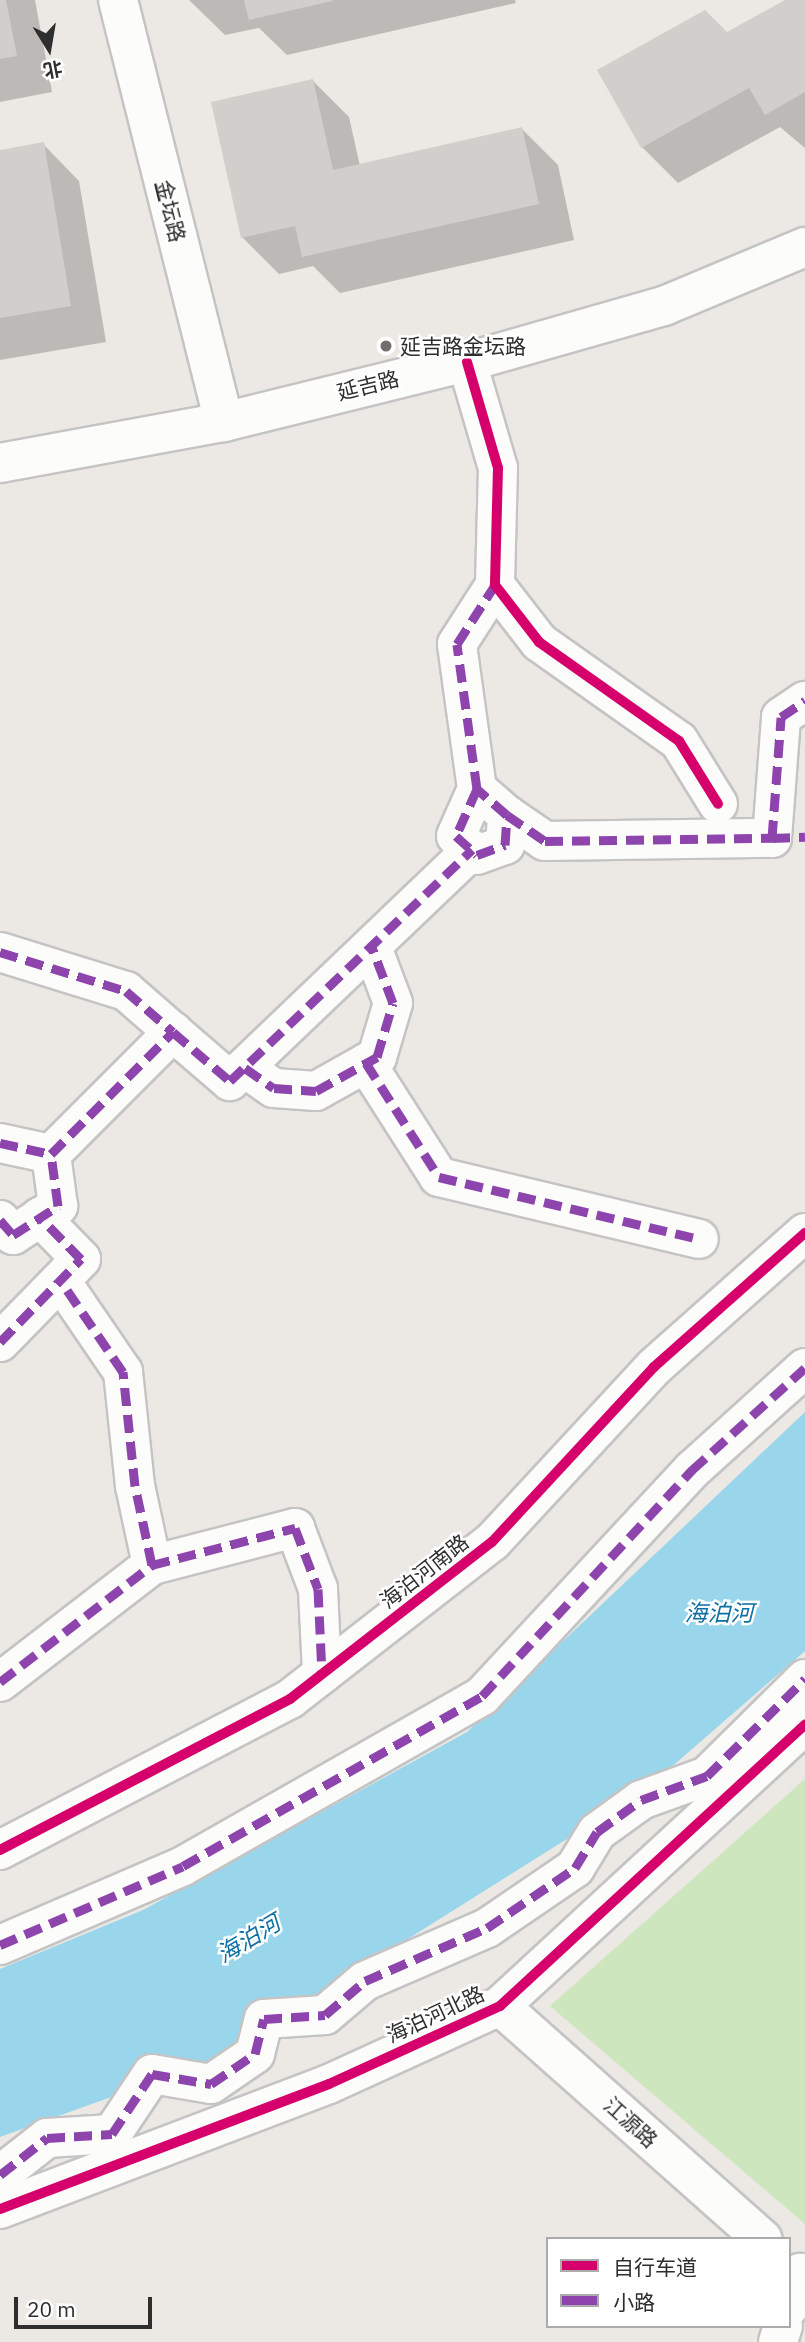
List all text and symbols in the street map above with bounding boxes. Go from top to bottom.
north arrow [14,14,84,84]
text: 北 [41,56,65,83]
street label: 金坛路 [151,177,191,245]
place label: 延吉路金坛路 [400,333,526,359]
marker: 延吉路金坛路 [378,338,394,354]
street label: 延吉路 [334,365,402,405]
street label: 海泊河南路 [375,1529,473,1613]
water label: 海泊河 [685,1598,753,1626]
water label: 海泊河 [211,1908,285,1968]
street label: 海泊河北路 [382,1980,488,2048]
street label: 江源路 [599,2092,663,2152]
legend [546,2237,791,2328]
text: 自行车道 [613,2253,697,2281]
scale bar [18,2282,156,2326]
text: 小路 [613,2288,655,2316]
text: 20 m [27,2295,76,2323]

